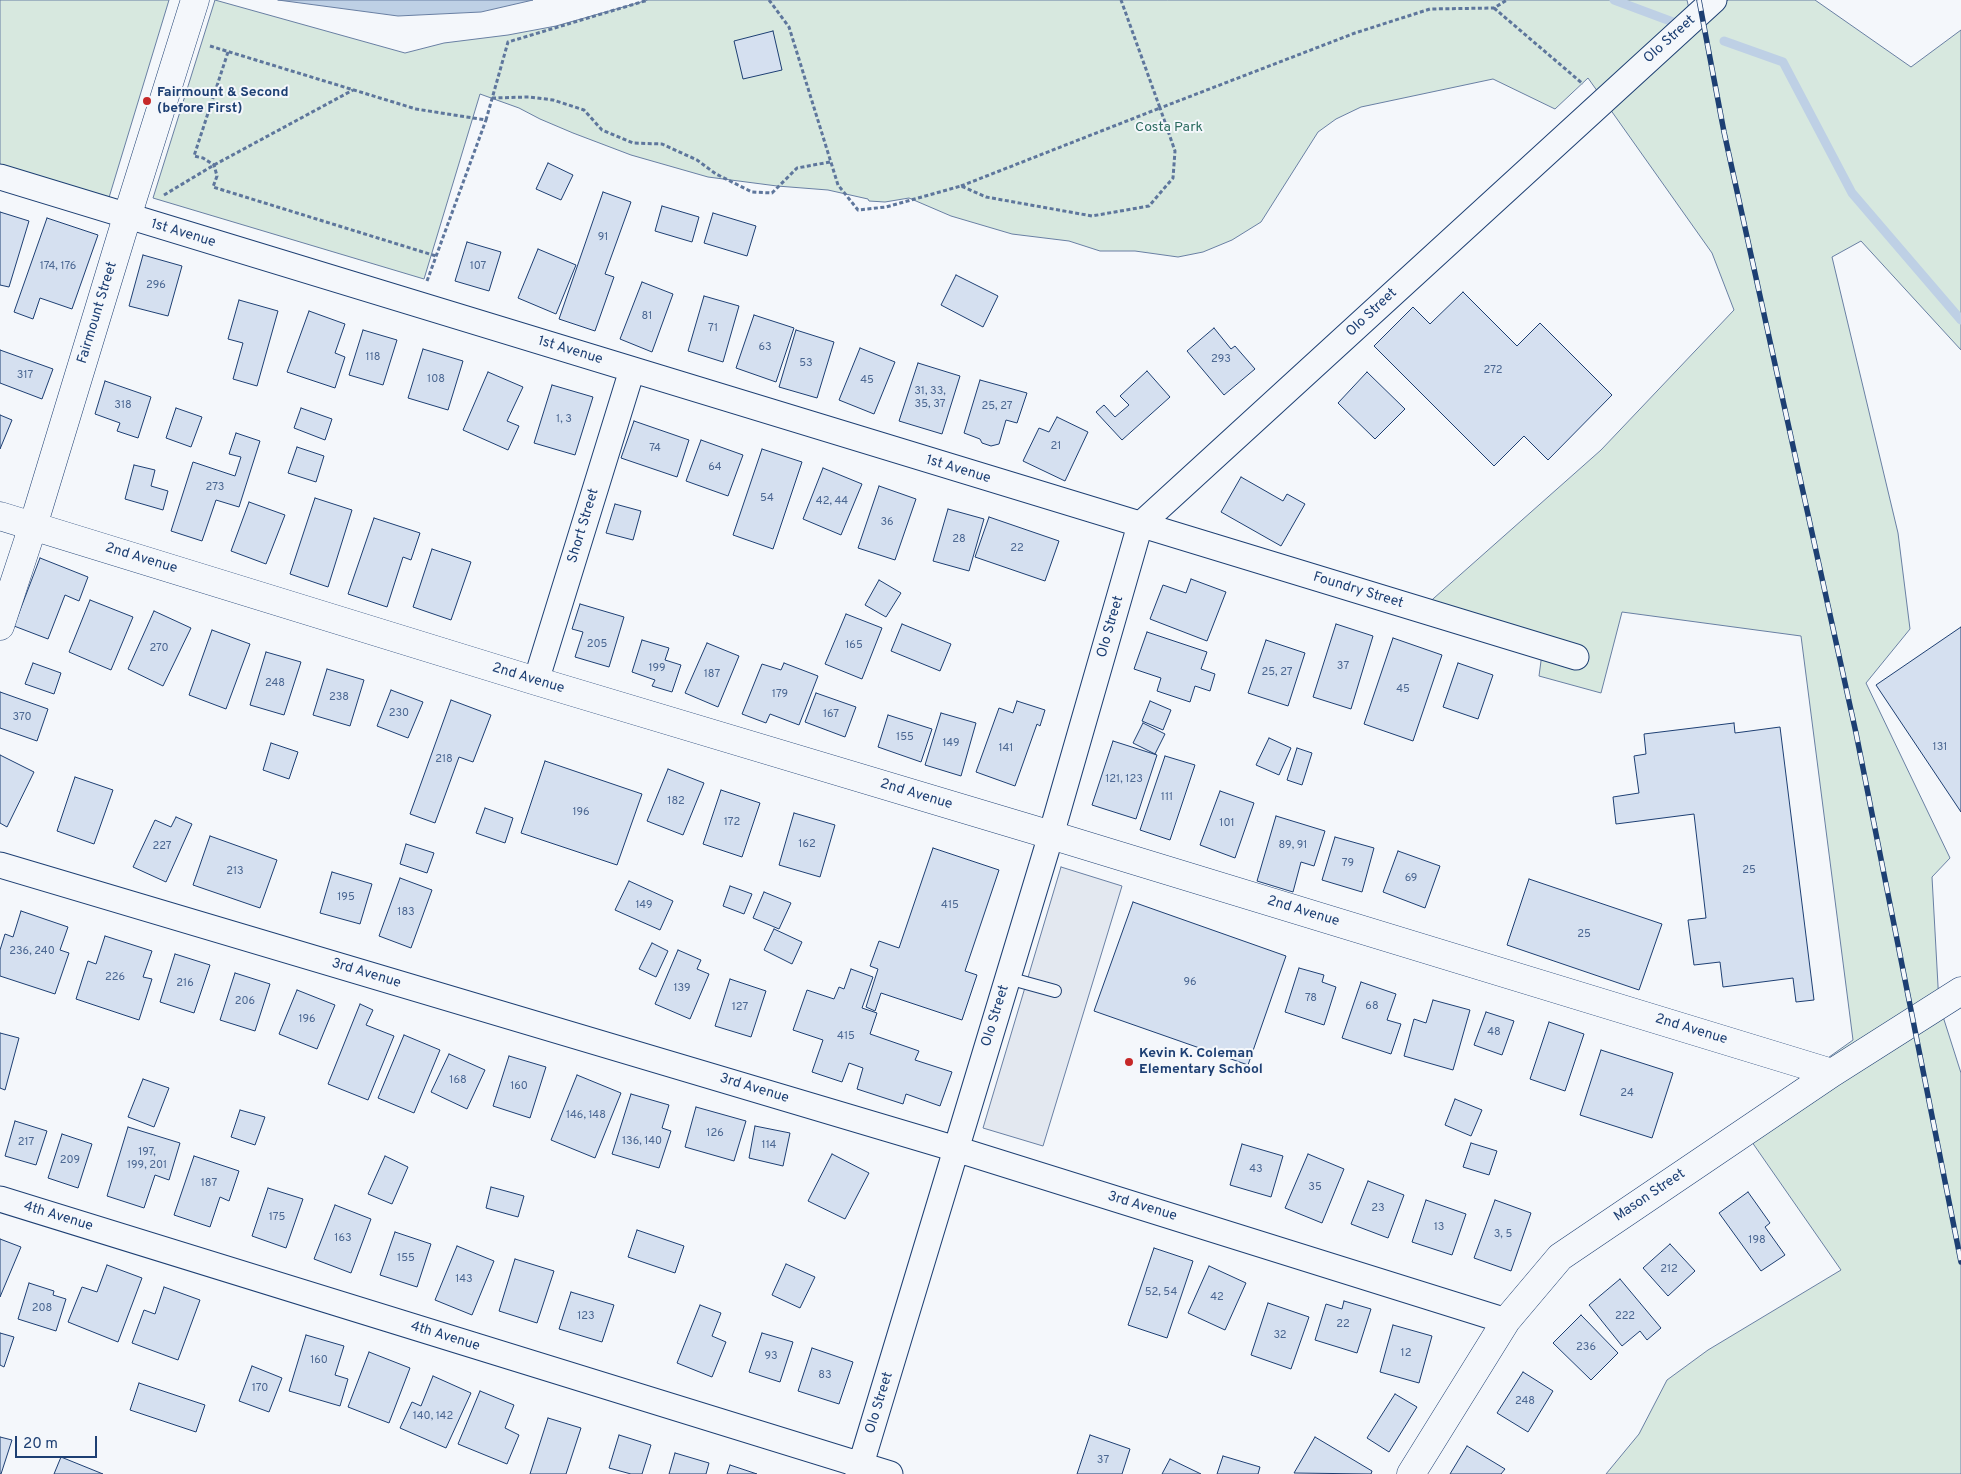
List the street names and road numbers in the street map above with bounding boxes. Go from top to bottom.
street label: Olo Street [1641,13,1699,67]
street label: 1st Avenue [149,216,217,252]
street label: Fairmount Street [75,260,121,366]
street label: Olo Street [1343,285,1401,341]
street label: 1st Avenue [536,333,604,369]
street label: 1st Avenue [924,452,992,488]
street label: Short Street [565,487,603,565]
street label: 2nd Avenue [103,540,179,578]
street label: Foundry Street [1311,569,1405,613]
street label: Olo Street [1094,594,1128,660]
street label: 2nd Avenue [490,660,566,698]
street label: 2nd Avenue [878,776,954,814]
street label: 2nd Avenue [1265,893,1341,931]
street label: 3rd Avenue [329,956,403,992]
street label: Olo Street [979,983,1013,1049]
street label: 2nd Avenue [1653,1011,1729,1049]
street label: 3rd Avenue [717,1071,791,1107]
street label: Mason Street [1611,1166,1689,1226]
street label: 3rd Avenue [1105,1189,1179,1225]
street label: 4th Avenue [21,1198,95,1236]
street label: 4th Avenue [408,1318,482,1356]
street label: Olo Street [863,1370,897,1436]

